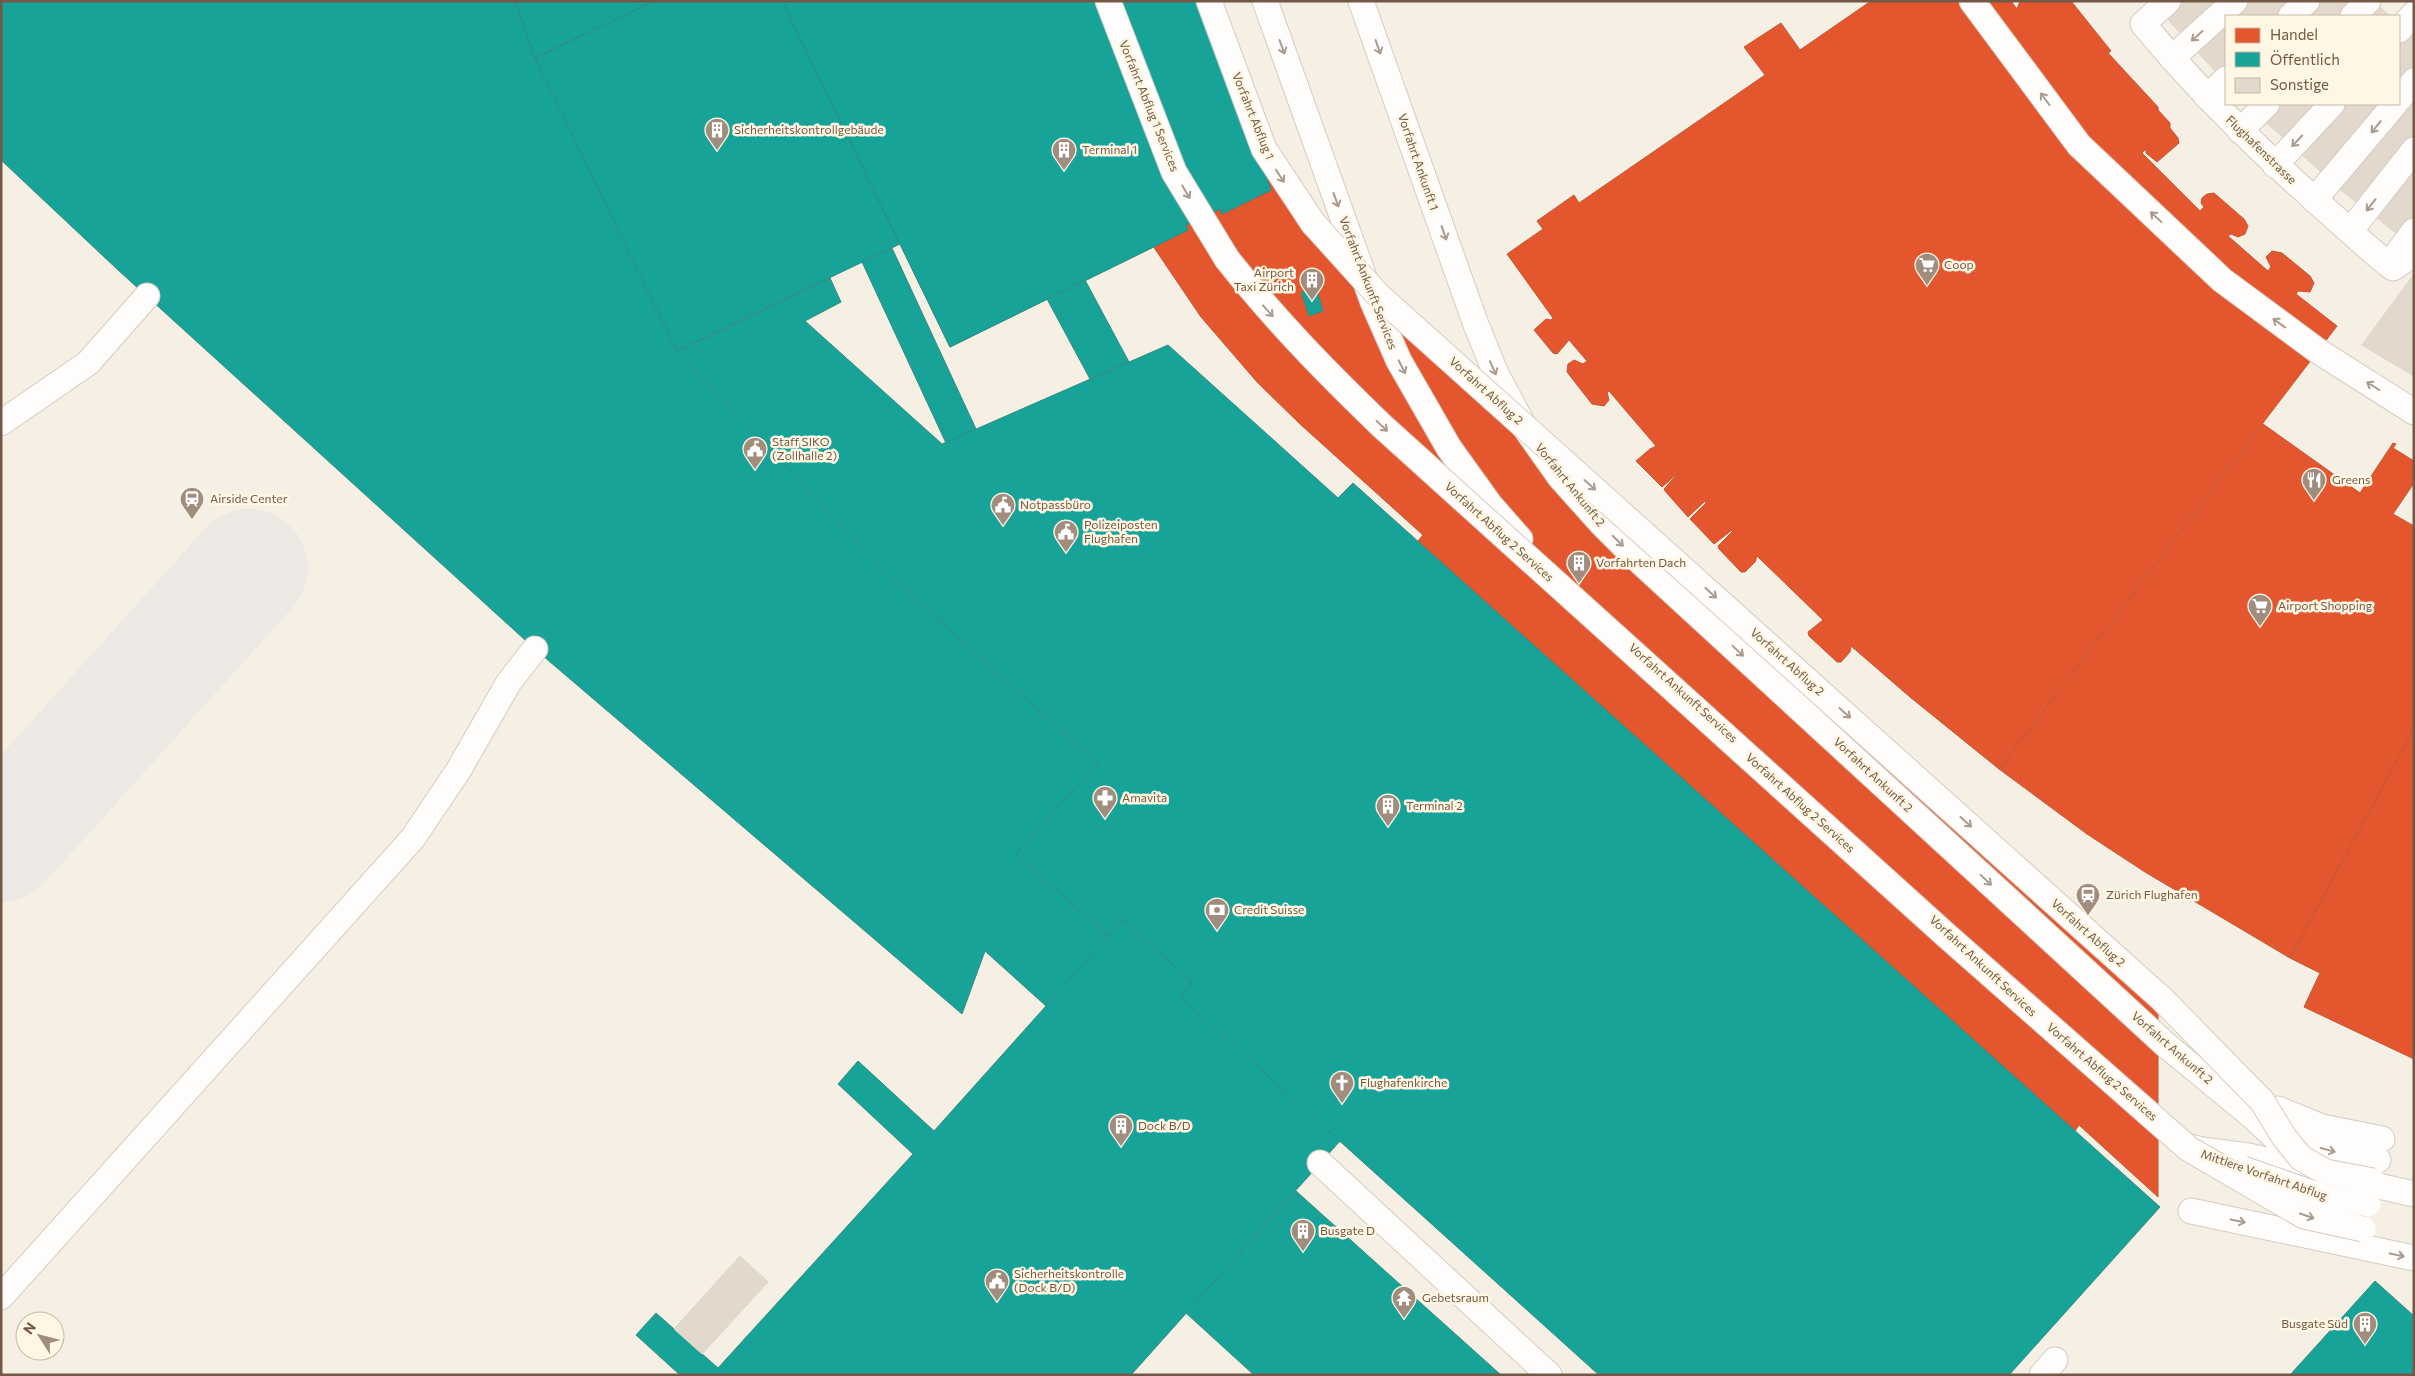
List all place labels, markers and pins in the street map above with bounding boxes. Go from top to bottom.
building icon: Sicherheitskontrollgebäude [704,117,730,151]
place label: Sicherheitskontrollgebäude [734,122,884,136]
building icon: Terminal 1 [1051,137,1077,171]
place label: Terminal 1 [1082,142,1137,156]
supermarket icon: Coop [1914,252,1940,286]
place label: Coop [1944,257,1974,271]
place label: Airport Taxi Zürich [1234,265,1294,293]
building icon: Airport Taxi Zürich [1299,267,1325,301]
place label: Staff SIKO (Zollhalle 2) [772,434,837,462]
public building icon: Staff SIKO (Zollhalle 2) [742,436,768,470]
restaurant icon: Greens [2301,467,2327,501]
place label: Greens [2332,472,2370,486]
station icon: Airside Center [179,486,205,520]
place label: Airside Center [210,491,288,505]
public building icon: Notpassbüro [990,492,1016,526]
place label: Notpassbüro [1020,497,1091,511]
place label: Polizeiposten Flughafen [1084,517,1158,545]
public building icon: Polizeiposten Flughafen [1053,519,1079,553]
building icon: Vorfahrten Dach [1566,550,1592,584]
place label: Vorfahrten Dach [1596,555,1686,569]
supermarket icon: Airport Shopping [2247,593,2273,627]
place label: Airport Shopping [2278,598,2373,612]
pharmacy icon: Amavita [1092,785,1118,819]
place label: Amavita [1122,790,1167,804]
building icon: Terminal 2 [1375,793,1401,827]
place label: Terminal 2 [1406,798,1463,812]
station icon: Zürich Flughafen [2075,882,2101,916]
place label: Zürich Flughafen [2106,887,2198,901]
bank icon: Credit Suisse [1204,897,1230,931]
place label: Credit Suisse [1234,902,1304,916]
church icon: Flughafenkirche [1329,1070,1355,1104]
place label: Flughafenkirche [1360,1075,1447,1089]
building icon: Dock B/D [1108,1113,1134,1147]
place label: Dock B/D [1138,1118,1191,1132]
building icon: Busgate D [1290,1218,1316,1252]
place label: Busgate D [1320,1223,1375,1237]
place label: Sicherheitskontrolle (Dock B/D) [1014,1266,1124,1294]
public building icon: Sicherheitskontrolle (Dock B/D) [984,1268,1010,1302]
temple icon: Gebetsraum [1391,1285,1417,1319]
place label: Gebetsraum [1422,1290,1489,1304]
building icon: Busgate Süd [2352,1311,2378,1345]
place label: Busgate Süd [2281,1316,2348,1330]

